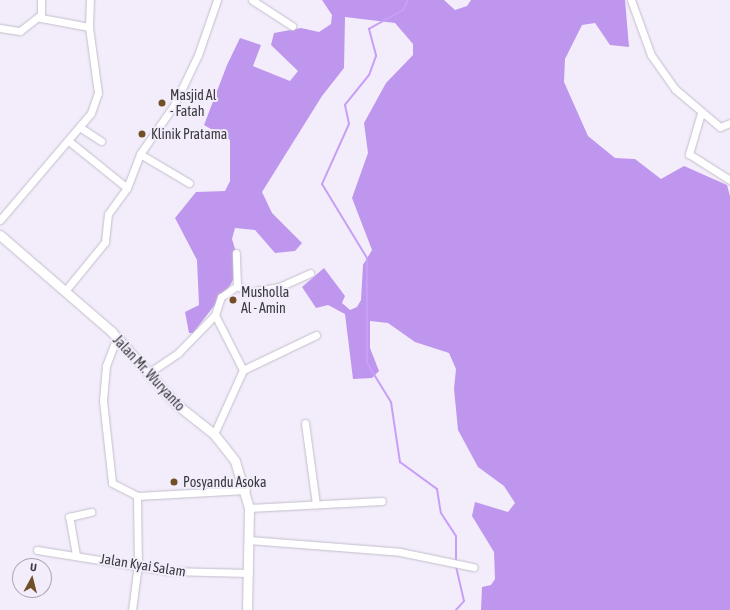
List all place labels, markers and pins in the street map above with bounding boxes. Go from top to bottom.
place label: Masjid Al - Fatah [170,87,216,120]
marker: Masjid Al - Fatah [157,98,167,108]
place label: Klinik Pratama [151,126,227,142]
marker: Klinik Pratama [136,128,148,140]
place label: Musholla Al - Amin [241,284,289,316]
marker: Musholla Al - Amin [228,295,238,305]
place label: Posyandu Asoka [183,474,267,490]
marker: Posyandu Asoka [168,476,180,488]

